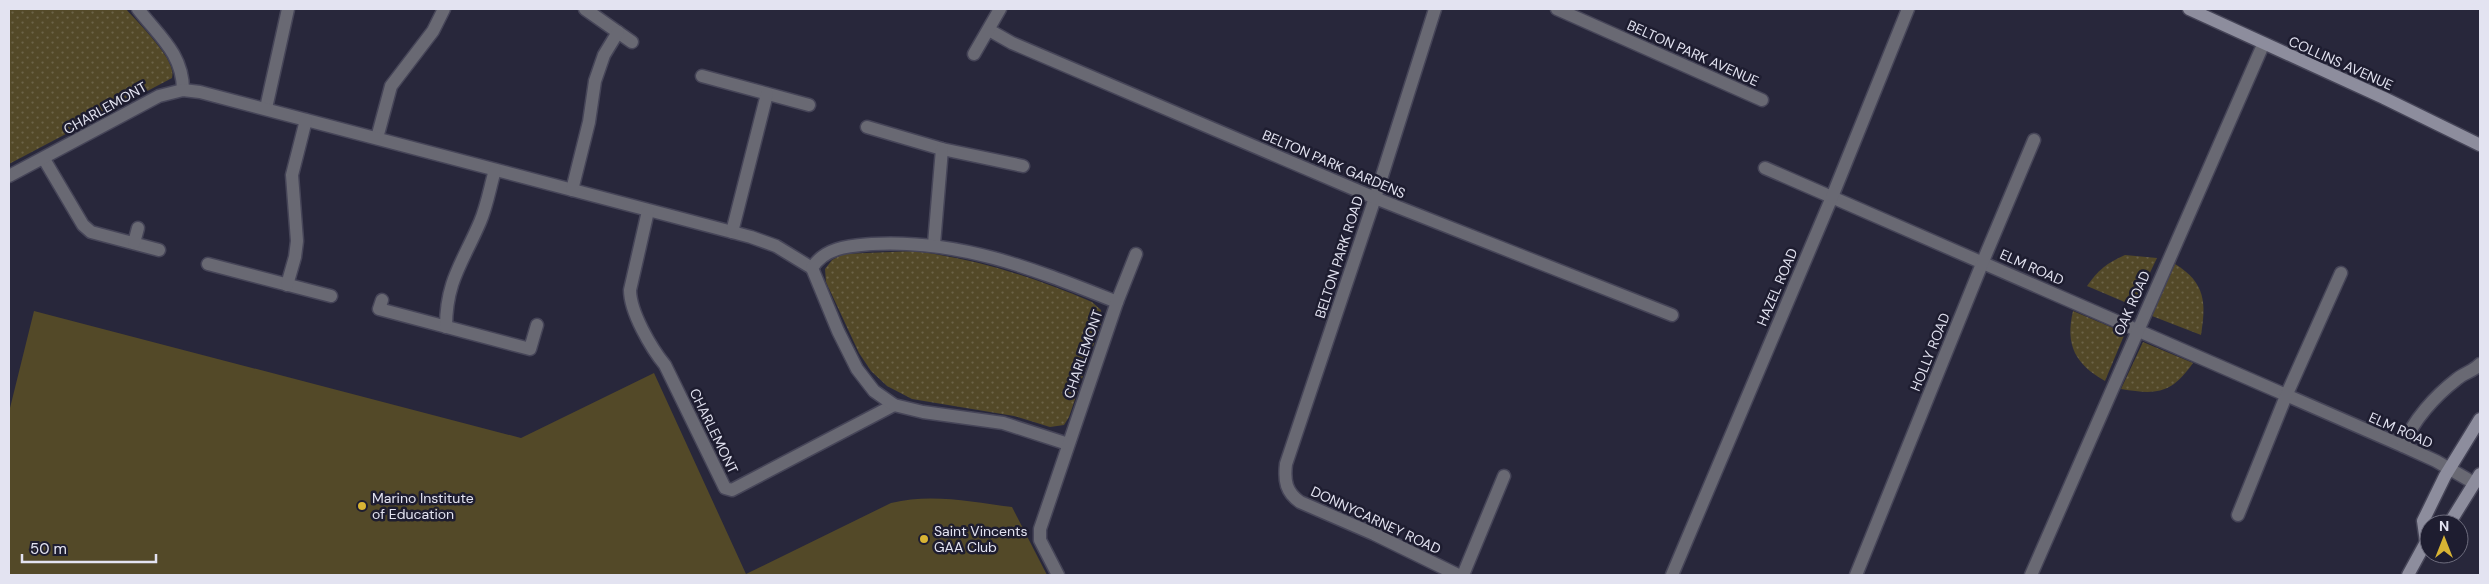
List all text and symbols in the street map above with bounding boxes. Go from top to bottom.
street label: BELTON PARK AVENUE [1624,16,1762,90]
street label: COLLINS AVENUE [2286,32,2396,94]
street label: CHARLEMONT [60,78,150,138]
street label: BELTON PARK GARDENS [1260,126,1408,202]
street label: BELTON PARK ROAD [1311,194,1367,320]
street label: HAZEL ROAD [1753,245,1801,329]
street label: ELM ROAD [1997,245,2067,289]
street label: OAK ROAD [2110,268,2154,338]
street label: CHARLEMONT [1059,307,1107,401]
street label: HOLLY ROAD [1906,310,1954,394]
street label: CHARLEMONT [686,385,742,477]
street label: ELM ROAD [2366,408,2436,452]
street label: DONNYCARNEY ROAD [1308,482,1444,558]
place label: Marino Institute of Education [372,489,474,523]
marker: Marino Institute of Education [356,500,368,512]
north arrow [2419,514,2469,564]
text: N [2439,517,2449,535]
place label: Saint Vincents GAA Club [934,522,1028,556]
scale bar [22,532,156,564]
marker: Saint Vincents GAA Club [918,533,930,545]
text: 50 m [30,539,67,559]

